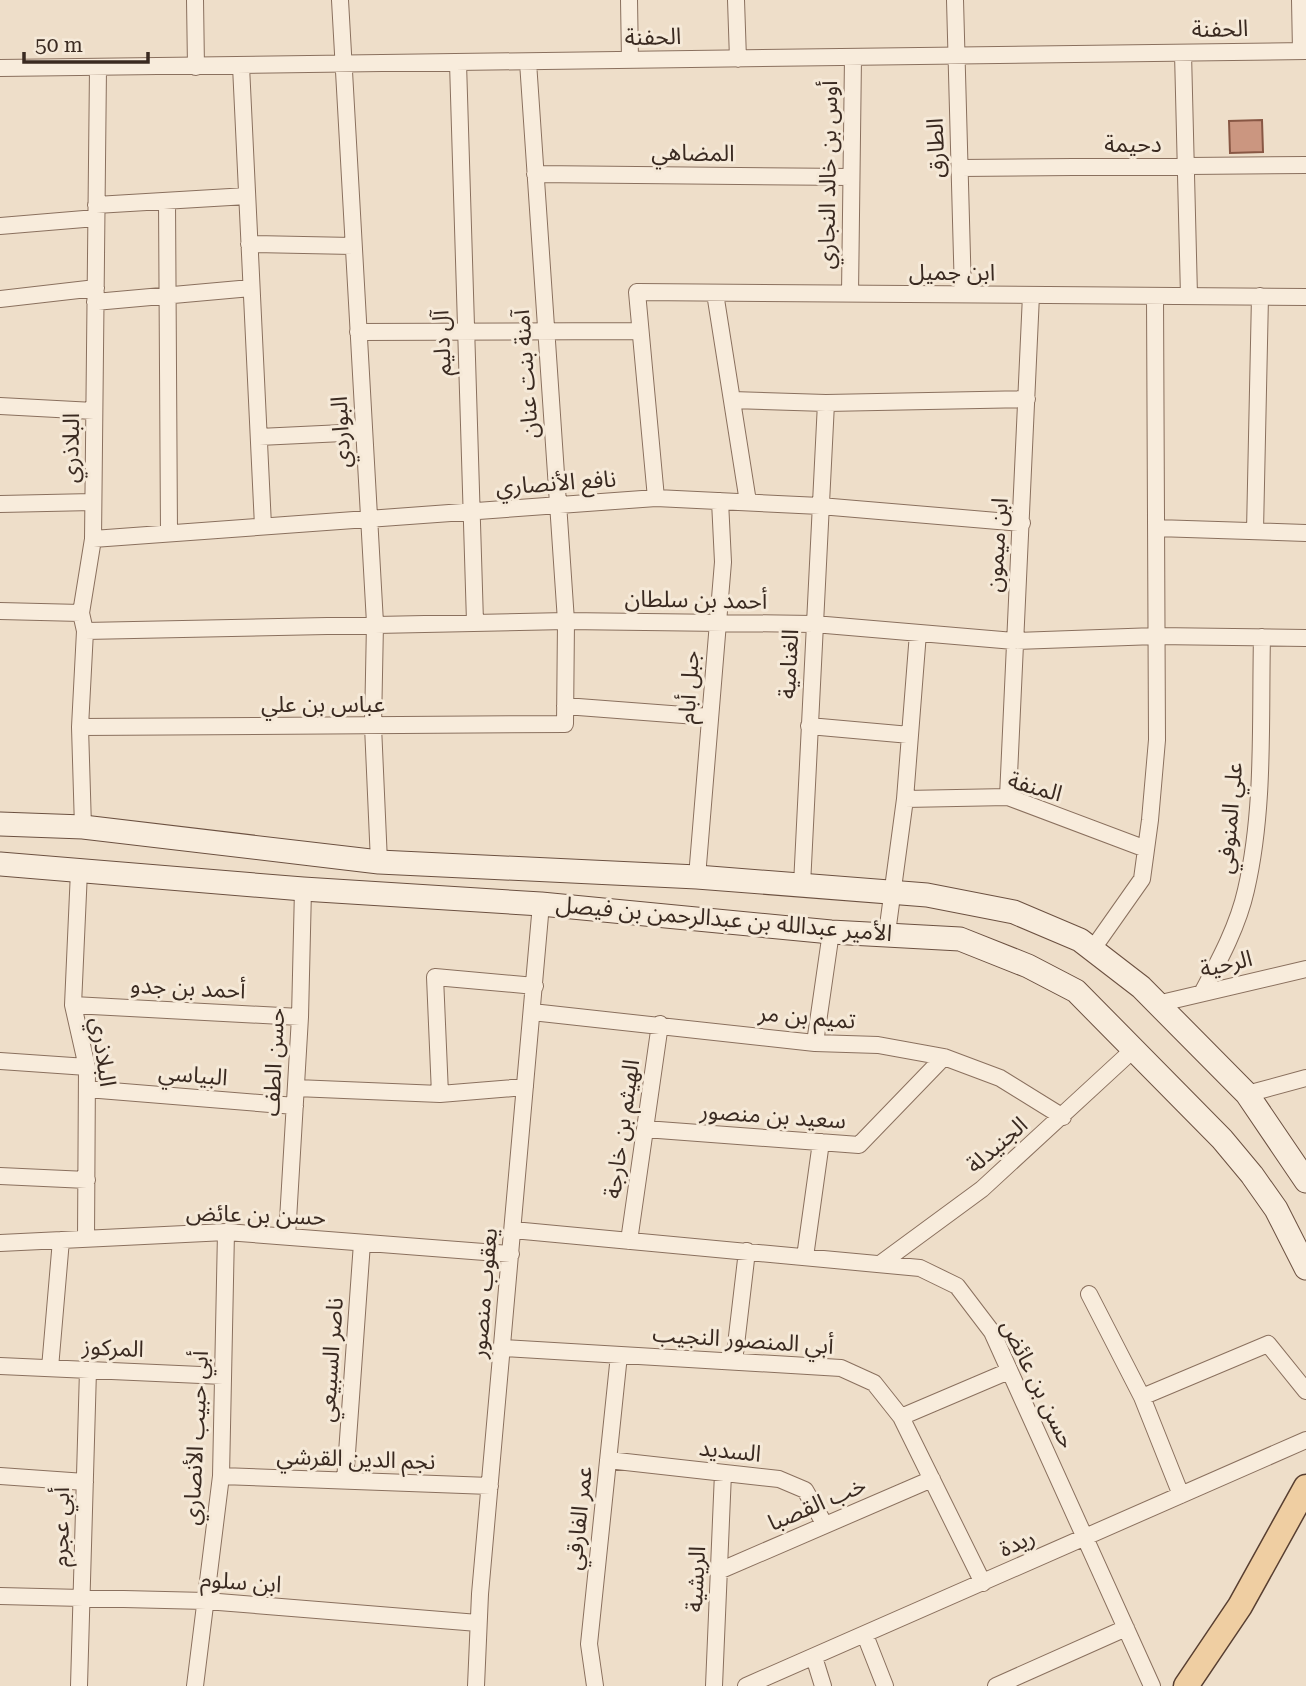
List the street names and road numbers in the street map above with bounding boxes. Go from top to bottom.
street label: الحفنة [1191,15,1249,43]
street label: الحفنة [624,23,682,51]
street label: أوس بن خالد النجاري [812,80,846,270]
street label: الطارق [921,118,951,178]
street label: دحيمة [1104,131,1162,158]
street label: المضاهي [651,139,735,171]
street label: ابن جميل [909,259,995,286]
street label: آمنة بنت عنان [508,307,544,439]
street label: آل دليم [427,308,460,376]
street label: البواردي [326,395,360,469]
street label: البلاذري [57,413,88,483]
street label: نافع الأنصاري [495,465,617,504]
street label: ابن ميمون [980,497,1014,593]
street label: أحمد بن سلطان [624,584,768,615]
street label: الغنامية [774,628,804,700]
street label: جبل أبام [672,649,709,725]
street label: عباس بن علي [261,691,385,721]
street label: علي المنوفي [1212,761,1252,875]
street label: المنفة [1005,766,1065,808]
street label: الأمير عبدالله بن عبدالرحمن بن فيصل [555,891,893,947]
street label: الرحية [1197,945,1255,983]
street label: أحمد بن جدو [130,971,246,1005]
street label: تميم بن مر [756,999,857,1038]
street label: حسن الطف [258,1007,290,1117]
street label: البلاذري [81,1015,121,1089]
street label: الهيثم بن خارجة [599,1058,648,1201]
street label: البياسي [157,1059,229,1095]
street label: سعيد بن منصور [698,1097,847,1135]
street label: الجنيدلة [961,1111,1033,1179]
street label: حسن بن عائض [186,1199,326,1231]
street label: يعقوب منصور [465,1227,503,1360]
street label: ناصر السبيعي [313,1297,352,1424]
street label: حسن بن عائض [995,1315,1081,1453]
street label: أبي المنصور النجيب [651,1319,835,1363]
street label: المركوز [80,1333,145,1363]
street label: أبي حبيب الأنصاري [177,1350,217,1526]
street label: السديد [698,1434,762,1468]
street label: نجم الدين القرشي [276,1443,436,1479]
street label: عمر الفارقي [560,1465,601,1572]
street label: خب القصبا [764,1471,870,1537]
street label: أبي عجرم [46,1487,79,1567]
street label: ريدة [995,1523,1039,1563]
street label: الريشية [681,1545,711,1613]
street label: ابن سلوم [199,1566,282,1602]

